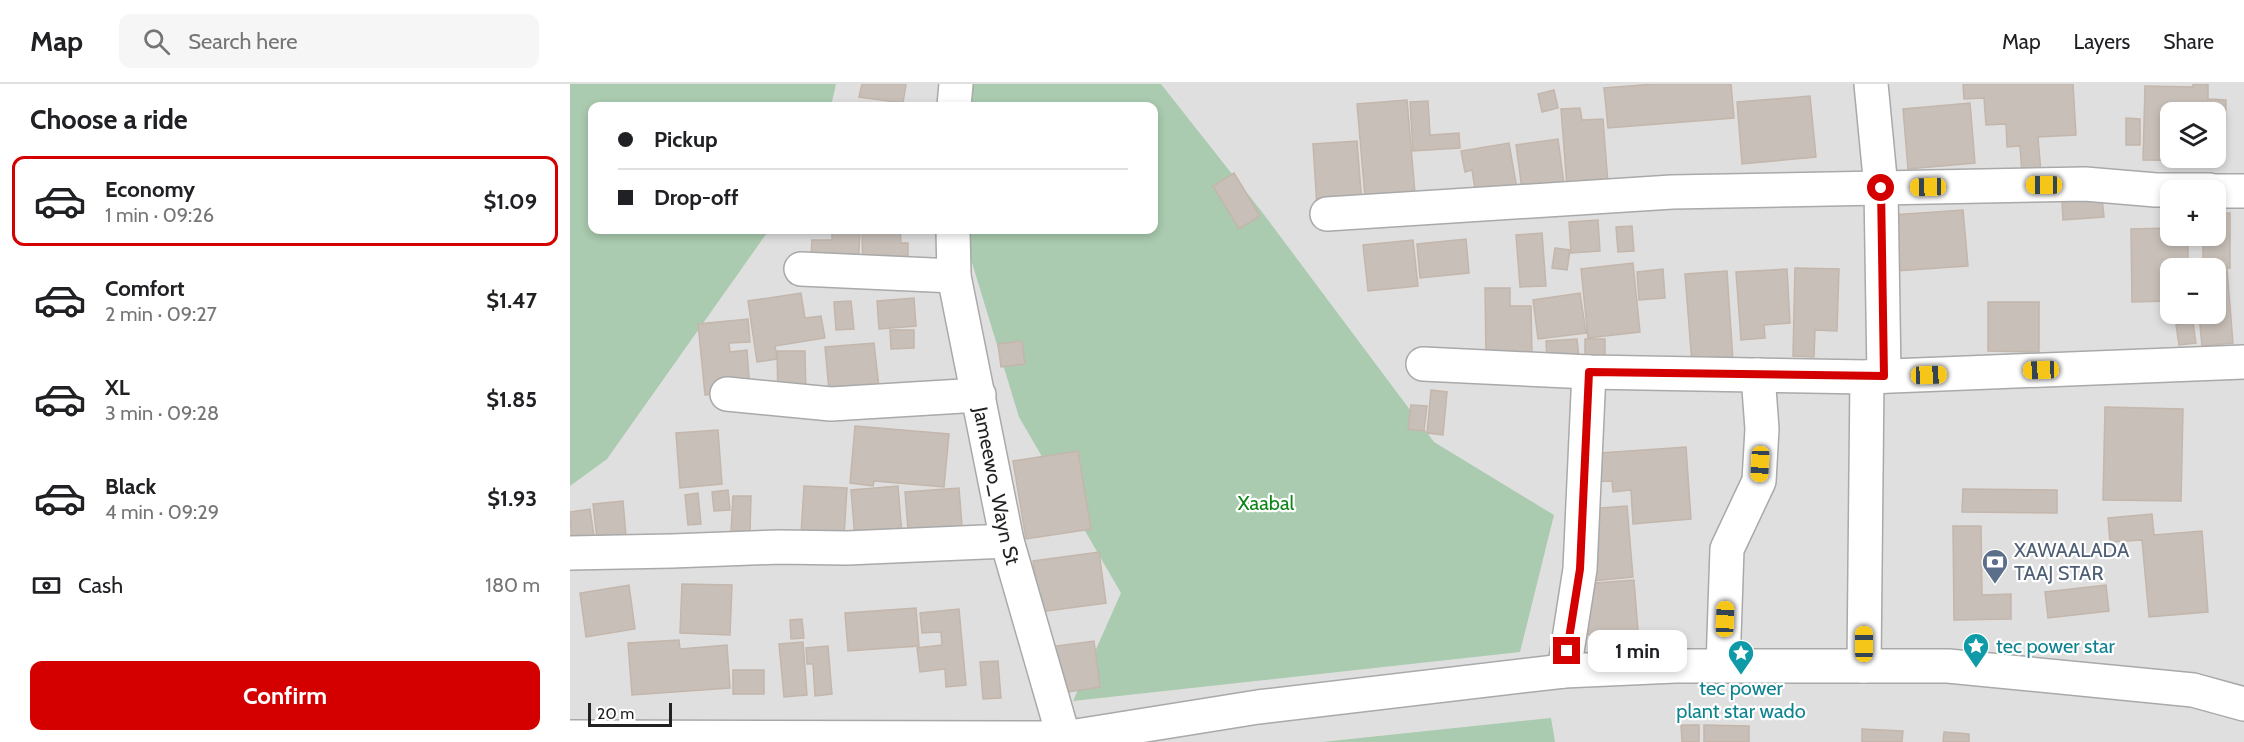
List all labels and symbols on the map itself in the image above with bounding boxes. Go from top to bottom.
route start [1867,174,1894,201]
car [2026,176,2062,194]
car [1910,178,1946,196]
car [2023,360,2059,380]
car [1911,365,1947,385]
street label: Jameewo_Wayn St [968,404,1025,568]
car [1750,446,1770,482]
park label: Xaabal [1238,491,1295,515]
place label: XAWAALADA TAAJ STAR [2014,538,2130,585]
bank icon: XAWAALADA TAAJ STAR [1980,547,2010,585]
car [1715,601,1735,637]
car [1855,626,1873,662]
callout: 1 min [1588,630,1687,672]
place icon: tec power star [1961,631,1991,669]
place label: tec power star [1996,634,2116,658]
route end [1553,637,1580,664]
place icon: tec power plant star wado [1726,638,1756,676]
place label: tec power plant star wado [1676,676,1806,723]
scale bar [588,700,672,728]

